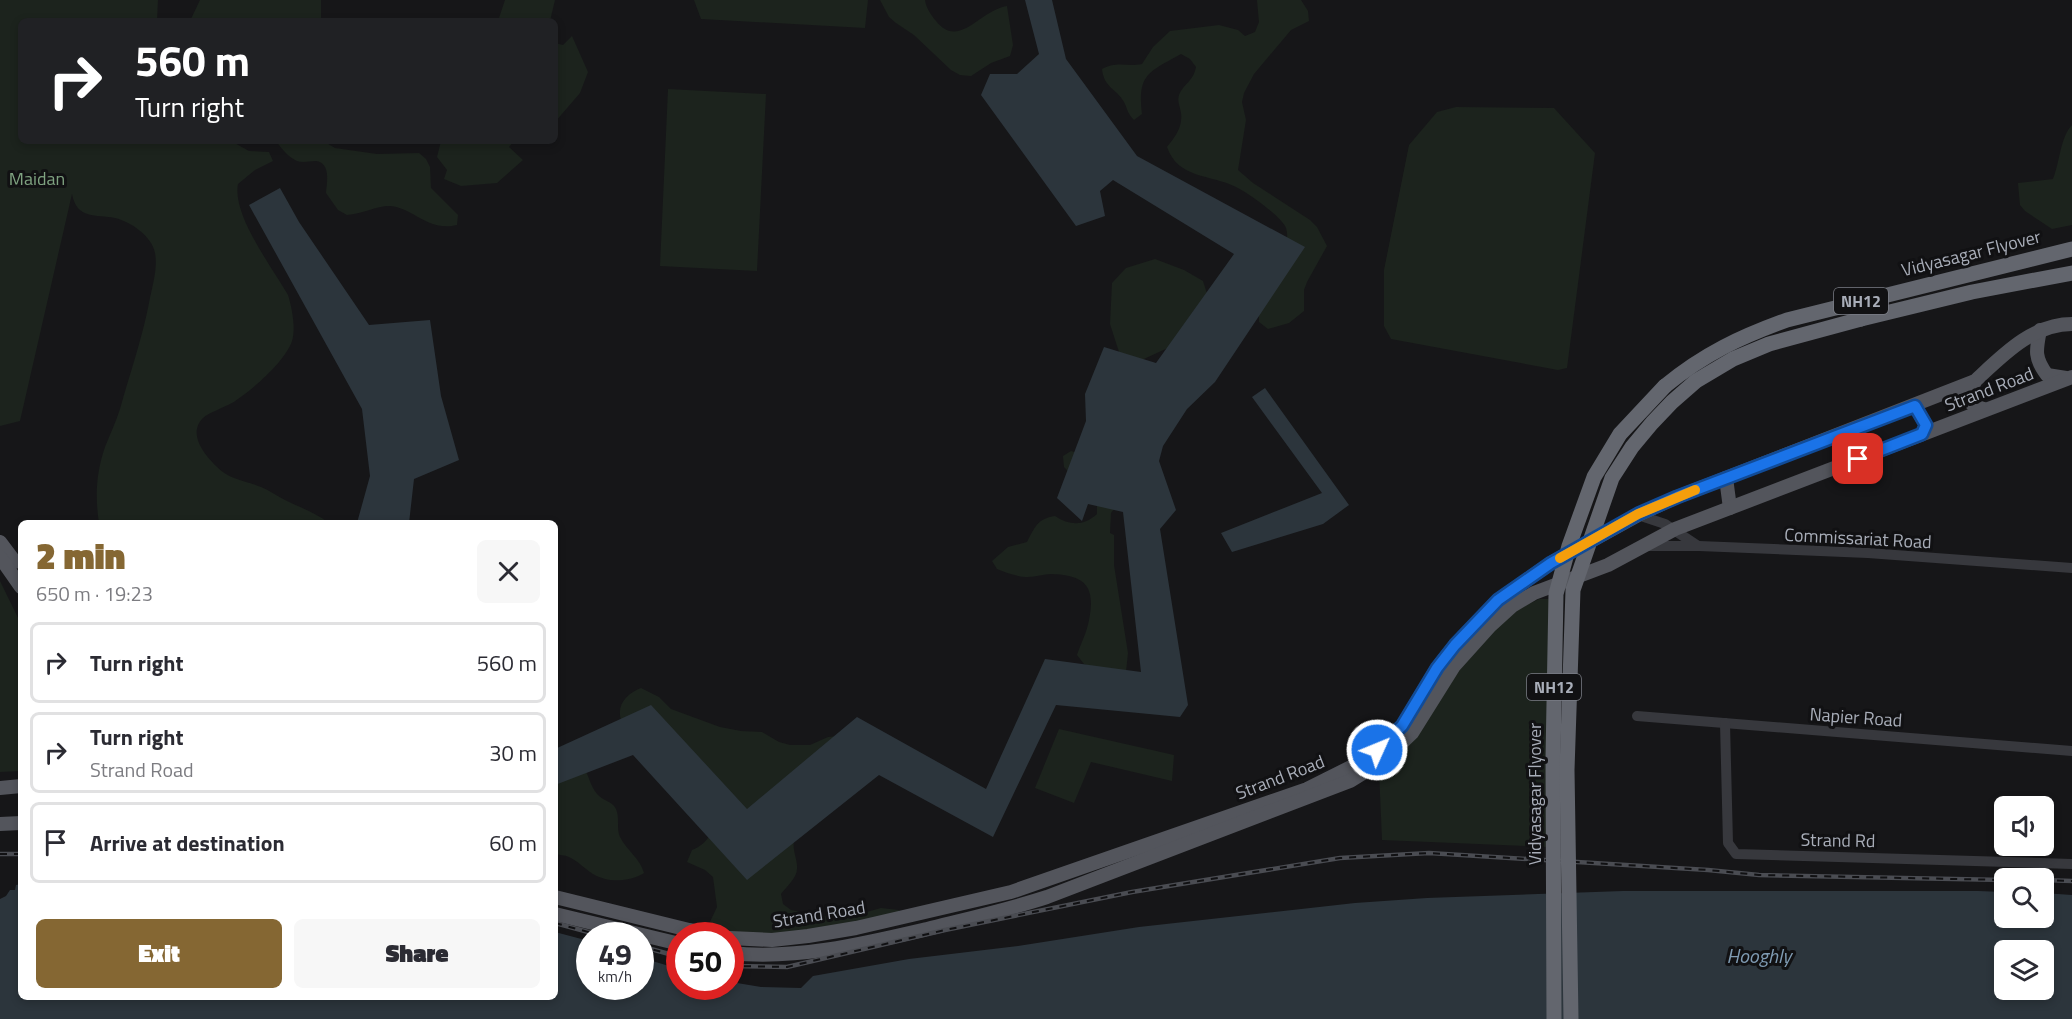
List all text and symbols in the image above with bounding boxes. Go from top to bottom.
text: 560 m [135,28,250,92]
icon: right [36,42,114,120]
text: Turn right [135,86,244,127]
park label: Maidan [9,165,65,192]
street label: Vidyasagar Flyover [1899,223,2043,283]
road number: NH12 [1834,288,1888,314]
street label: Strand Road [1941,360,2037,418]
pin [1832,433,1883,484]
icon: arrive [1841,442,1874,475]
street label: Commissariat Road [1784,521,1932,555]
text: 2 min [36,528,125,583]
button: close [477,540,540,603]
text: 650 m · 19:23 [36,578,153,609]
icon: right [39,646,72,679]
text: Turn right [90,646,184,680]
text: 560 m [477,646,537,680]
road number: NH12 [1527,674,1581,700]
street label: Napier Road [1809,700,1903,734]
position arrow [1345,718,1409,782]
text: Turn right [90,720,184,754]
street label: Vidyasagar Flyover [1521,723,1548,865]
icon: right [39,736,72,769]
text: 30 m [489,736,537,770]
street label: Strand Road [1232,748,1328,806]
text: Strand Road [90,754,194,785]
map controls [1994,796,2054,1000]
button: sound [1994,796,2054,856]
icon: arrive [39,826,72,859]
text: Arrive at destination [90,826,285,860]
text: 60 m [489,826,537,860]
street label: Strand Rd [1800,826,1876,854]
button: search [1994,868,2054,928]
street label: Strand Road [771,893,867,935]
button: Exit [36,919,282,988]
button: Share [294,919,540,988]
speed limit sign: 50 [666,922,744,1000]
text: 49 [598,931,632,977]
water label: Hooghly [1727,940,1793,971]
button: layers [1994,940,2054,1000]
text: km/h [598,965,632,988]

